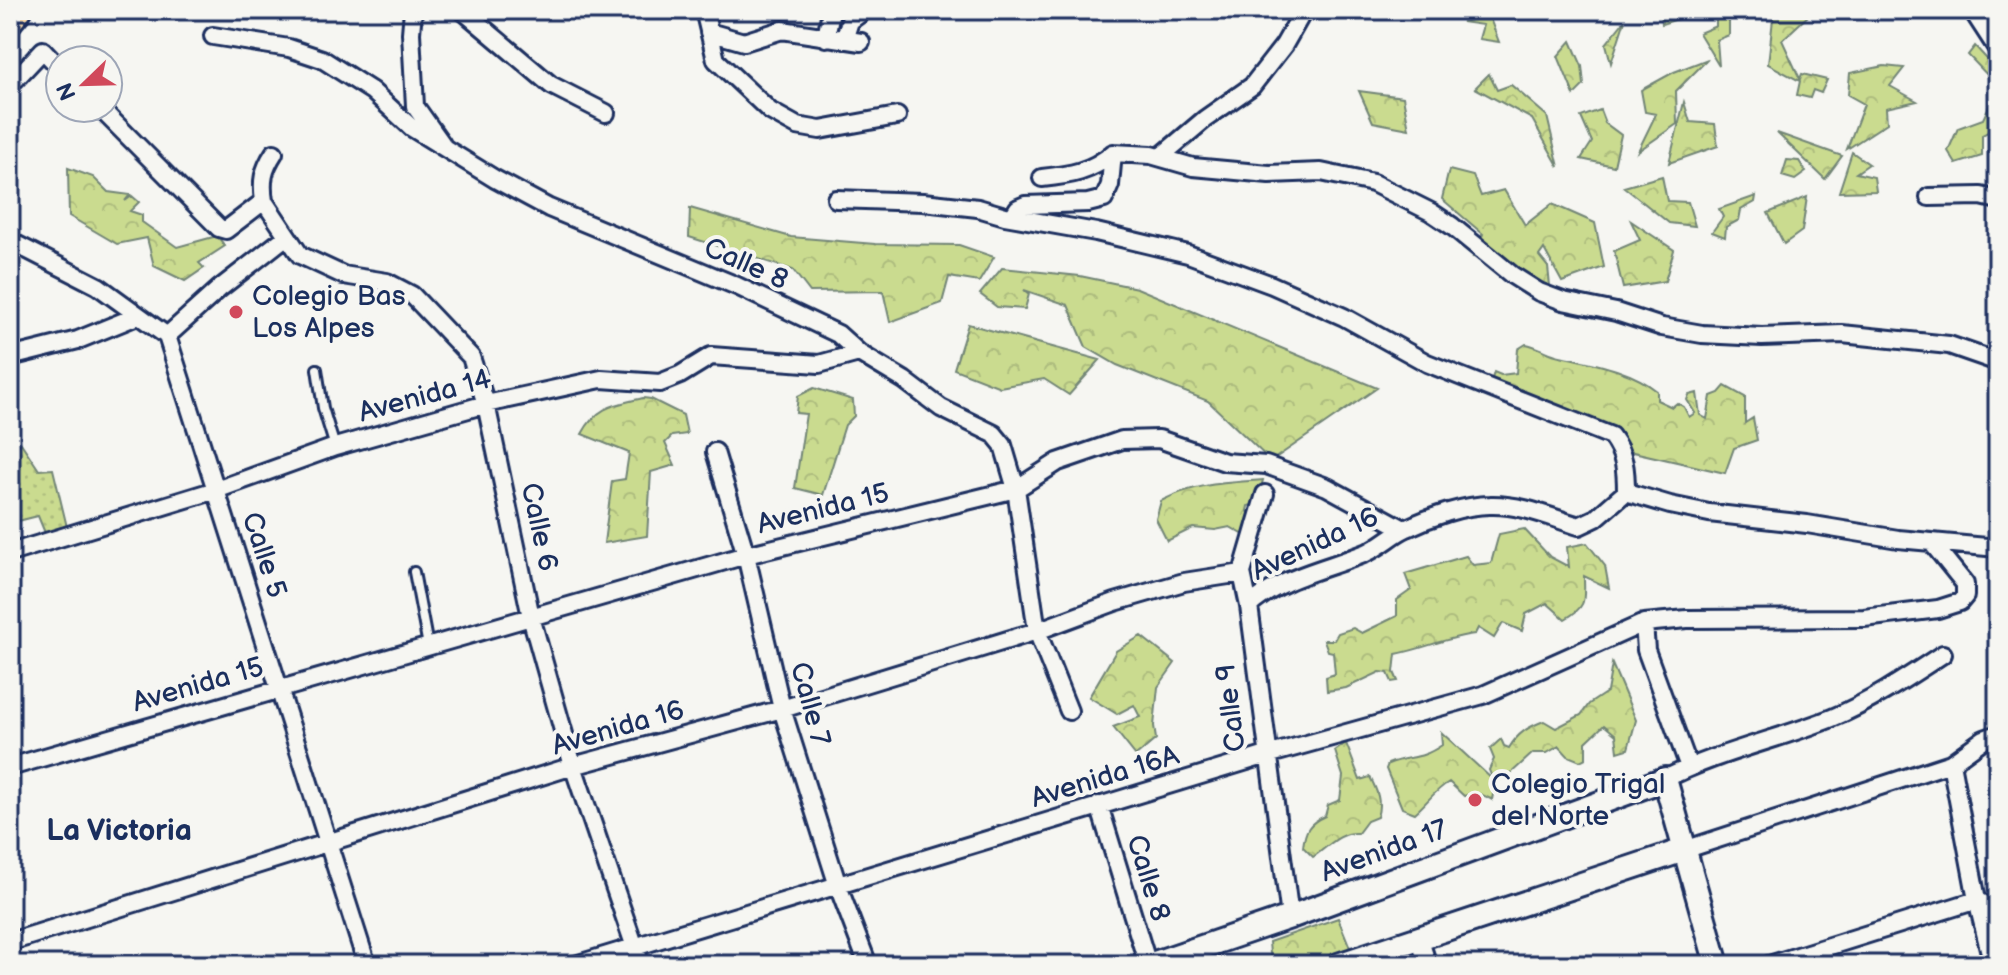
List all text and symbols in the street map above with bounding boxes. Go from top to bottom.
north arrow [44,44,124,124]
text: N [51,78,83,104]
street label: Calle 8 [699,231,793,297]
place label: Colegio Bas Los Alpes [252,280,406,345]
marker: Colegio Bas Los Alpes [227,303,245,321]
street label: Avenida 14 [355,362,495,430]
street label: Avenida 15 [754,477,892,541]
street label: Calle 6 [514,480,564,574]
street label: Avenida 16 [1246,500,1384,588]
street label: Calle 5 [235,508,293,602]
street label: Avenida 15 [129,651,267,719]
street label: Calle 7 [783,659,837,750]
street label: Calle 9 [1209,662,1253,754]
street label: Avenida 16 [548,693,688,763]
street label: Avenida 16A [1027,739,1184,815]
place label: Colegio Trigal del Norte [1491,768,1665,833]
marker: Colegio Trigal del Norte [1466,791,1484,809]
district label: La Victoria [46,813,192,849]
street label: Avenida 17 [1316,813,1452,889]
street label: Calle 8 [1119,831,1177,925]

